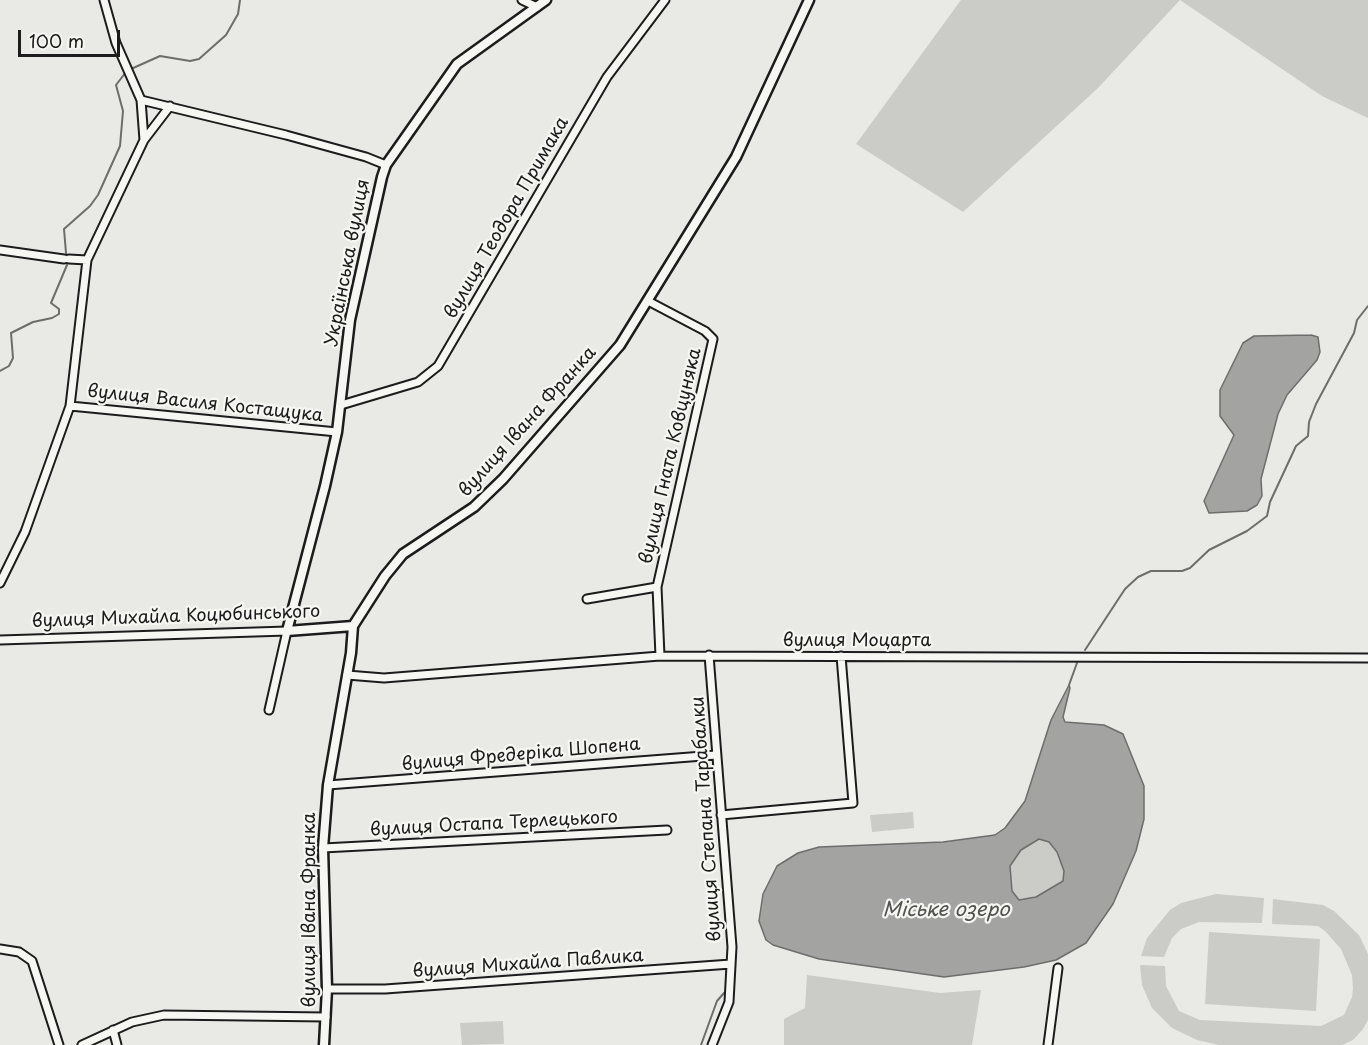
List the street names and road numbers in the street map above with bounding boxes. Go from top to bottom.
street label: вулиця Теодора Примака [440,113,574,323]
street label: Українська вулиця [321,178,375,348]
street label: вулиця Івана Франка [455,342,601,502]
street label: вулиця Гната Ковцуняка [636,346,706,566]
street label: вулиця Василя Костащука [86,381,324,427]
street label: вулиця Михайла Коцюбинського [31,601,321,633]
street label: вулиця Моцарта [783,630,931,652]
street label: вулиця Степана Тарабалки [688,696,726,942]
street label: вулиця Фредеріка Шопена [401,734,641,776]
street label: вулиця Остапа Терлецького [369,807,619,841]
street label: вулиця Івана Франка [299,813,321,1007]
street label: вулиця Михайла Павлика [412,945,644,983]

